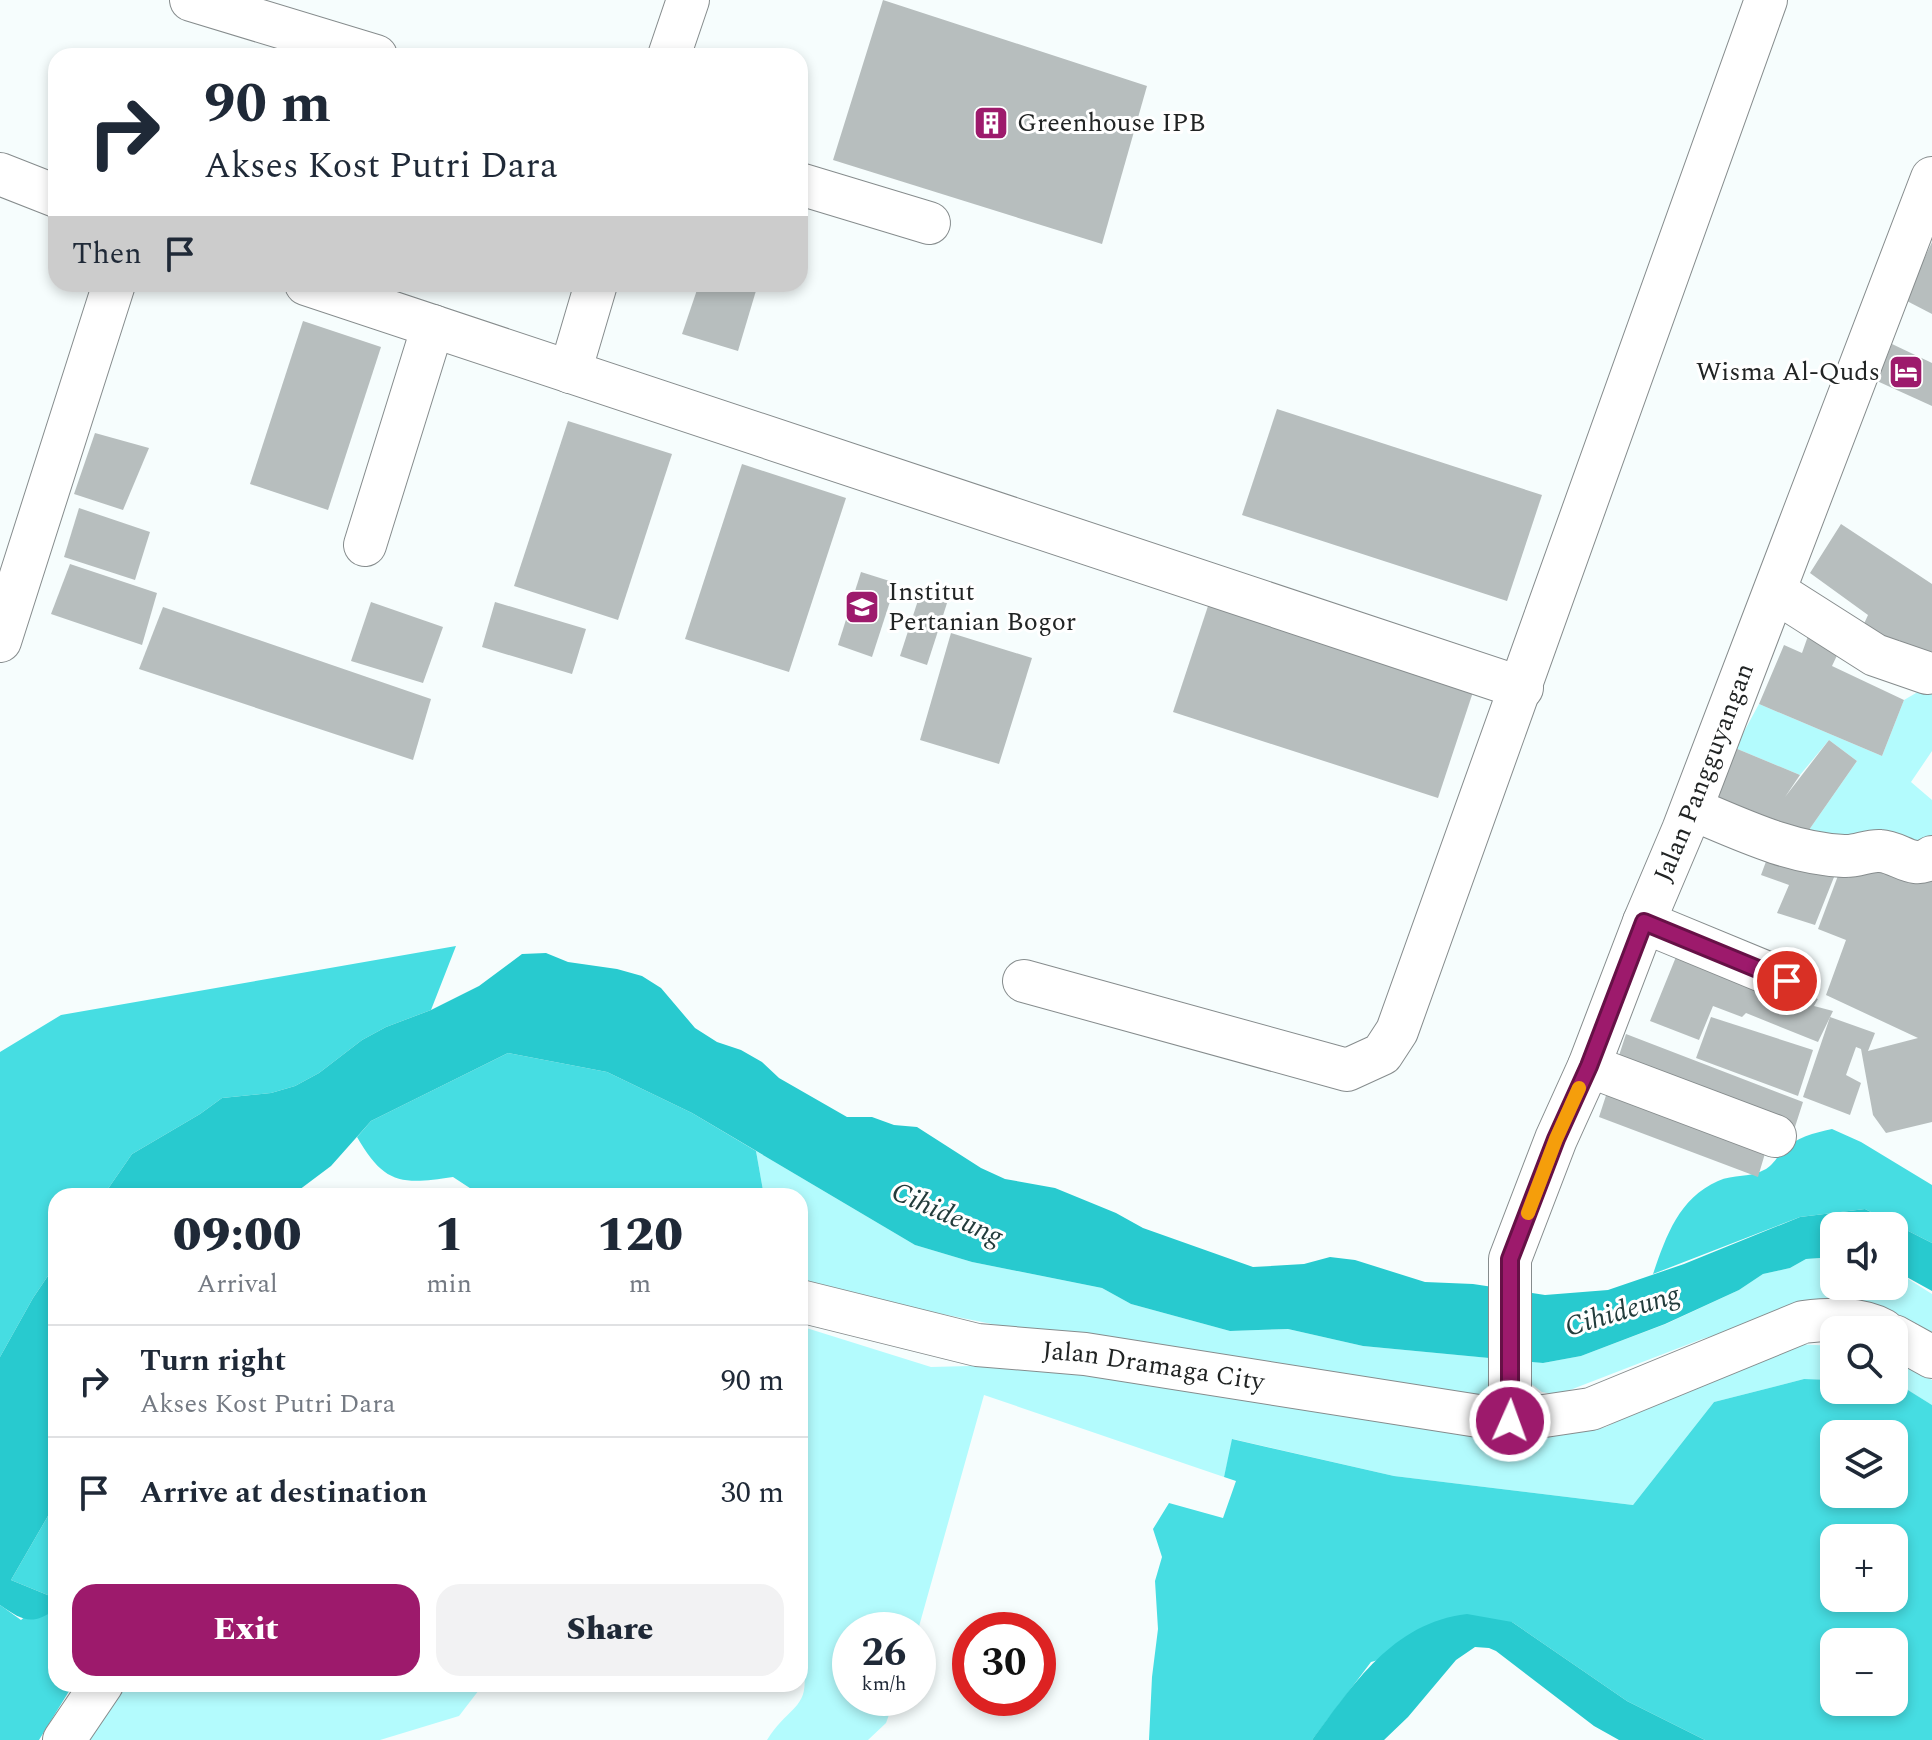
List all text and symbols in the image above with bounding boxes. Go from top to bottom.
text: 90 m [204,62,331,147]
icon: right [72,80,176,184]
place label: Greenhouse IPB [1017,103,1206,143]
building icon: Greenhouse IPB [972,104,1010,142]
text: Akses Kost Putri Dara [204,139,558,194]
text: Then [72,231,142,277]
icon: arrive [158,232,202,276]
place label: Wisma Al-Quds [1696,352,1880,392]
hotel icon: Wisma Al-Quds [1887,353,1925,391]
place label: Institut Pertanian Bogor [888,572,1076,642]
school or university icon: Institut Pertanian Bogor [843,588,881,626]
street label: Jalan Pangguyangan [1643,657,1765,888]
pin [1753,947,1821,1015]
icon: arrive [1765,959,1809,1003]
water label: Cihideung [884,1170,1011,1258]
text: 09:00 [173,1199,302,1272]
text: 1 [435,1199,464,1272]
text: 120 [597,1199,683,1272]
map controls [1820,1212,1908,1716]
button: sound [1820,1212,1908,1300]
text: Arrival [197,1264,278,1304]
text: min [426,1264,472,1304]
text: m [629,1264,651,1304]
water label: Cihideung [1559,1273,1686,1349]
button: search [1820,1316,1908,1404]
street label: Jalan Dramaga City [1041,1331,1269,1402]
text: Turn right [140,1338,286,1384]
text: 90 m [721,1358,784,1404]
icon: right [72,1359,116,1403]
position arrow [1468,1379,1552,1463]
text: Akses Kost Putri Dara [140,1384,395,1424]
button: layers [1820,1420,1908,1508]
text: Arrive at destination [140,1470,427,1516]
text: 30 m [721,1470,784,1516]
icon: arrive [72,1471,116,1515]
button: + [1820,1524,1908,1612]
button: Exit [72,1584,420,1676]
button: Share [436,1584,784,1676]
speed limit sign: 30 [952,1612,1056,1716]
text: 26 [862,1623,906,1684]
button: − [1820,1628,1908,1716]
text: km/h [862,1669,907,1699]

